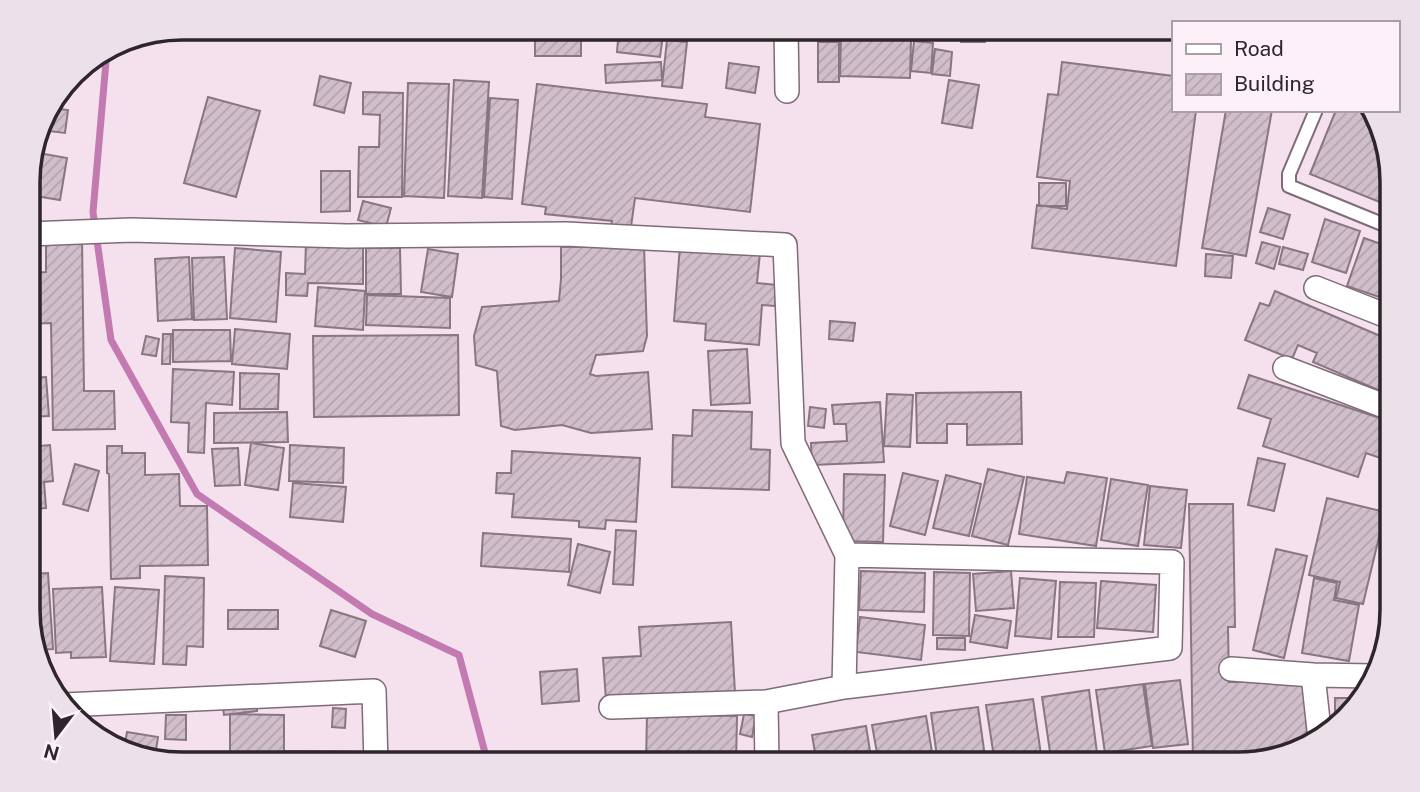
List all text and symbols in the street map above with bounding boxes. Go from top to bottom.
legend [1172,21,1399,112]
text: Road [1234,36,1284,61]
text: Building [1234,71,1315,96]
north arrow [21,701,91,771]
text: N [41,740,61,765]

